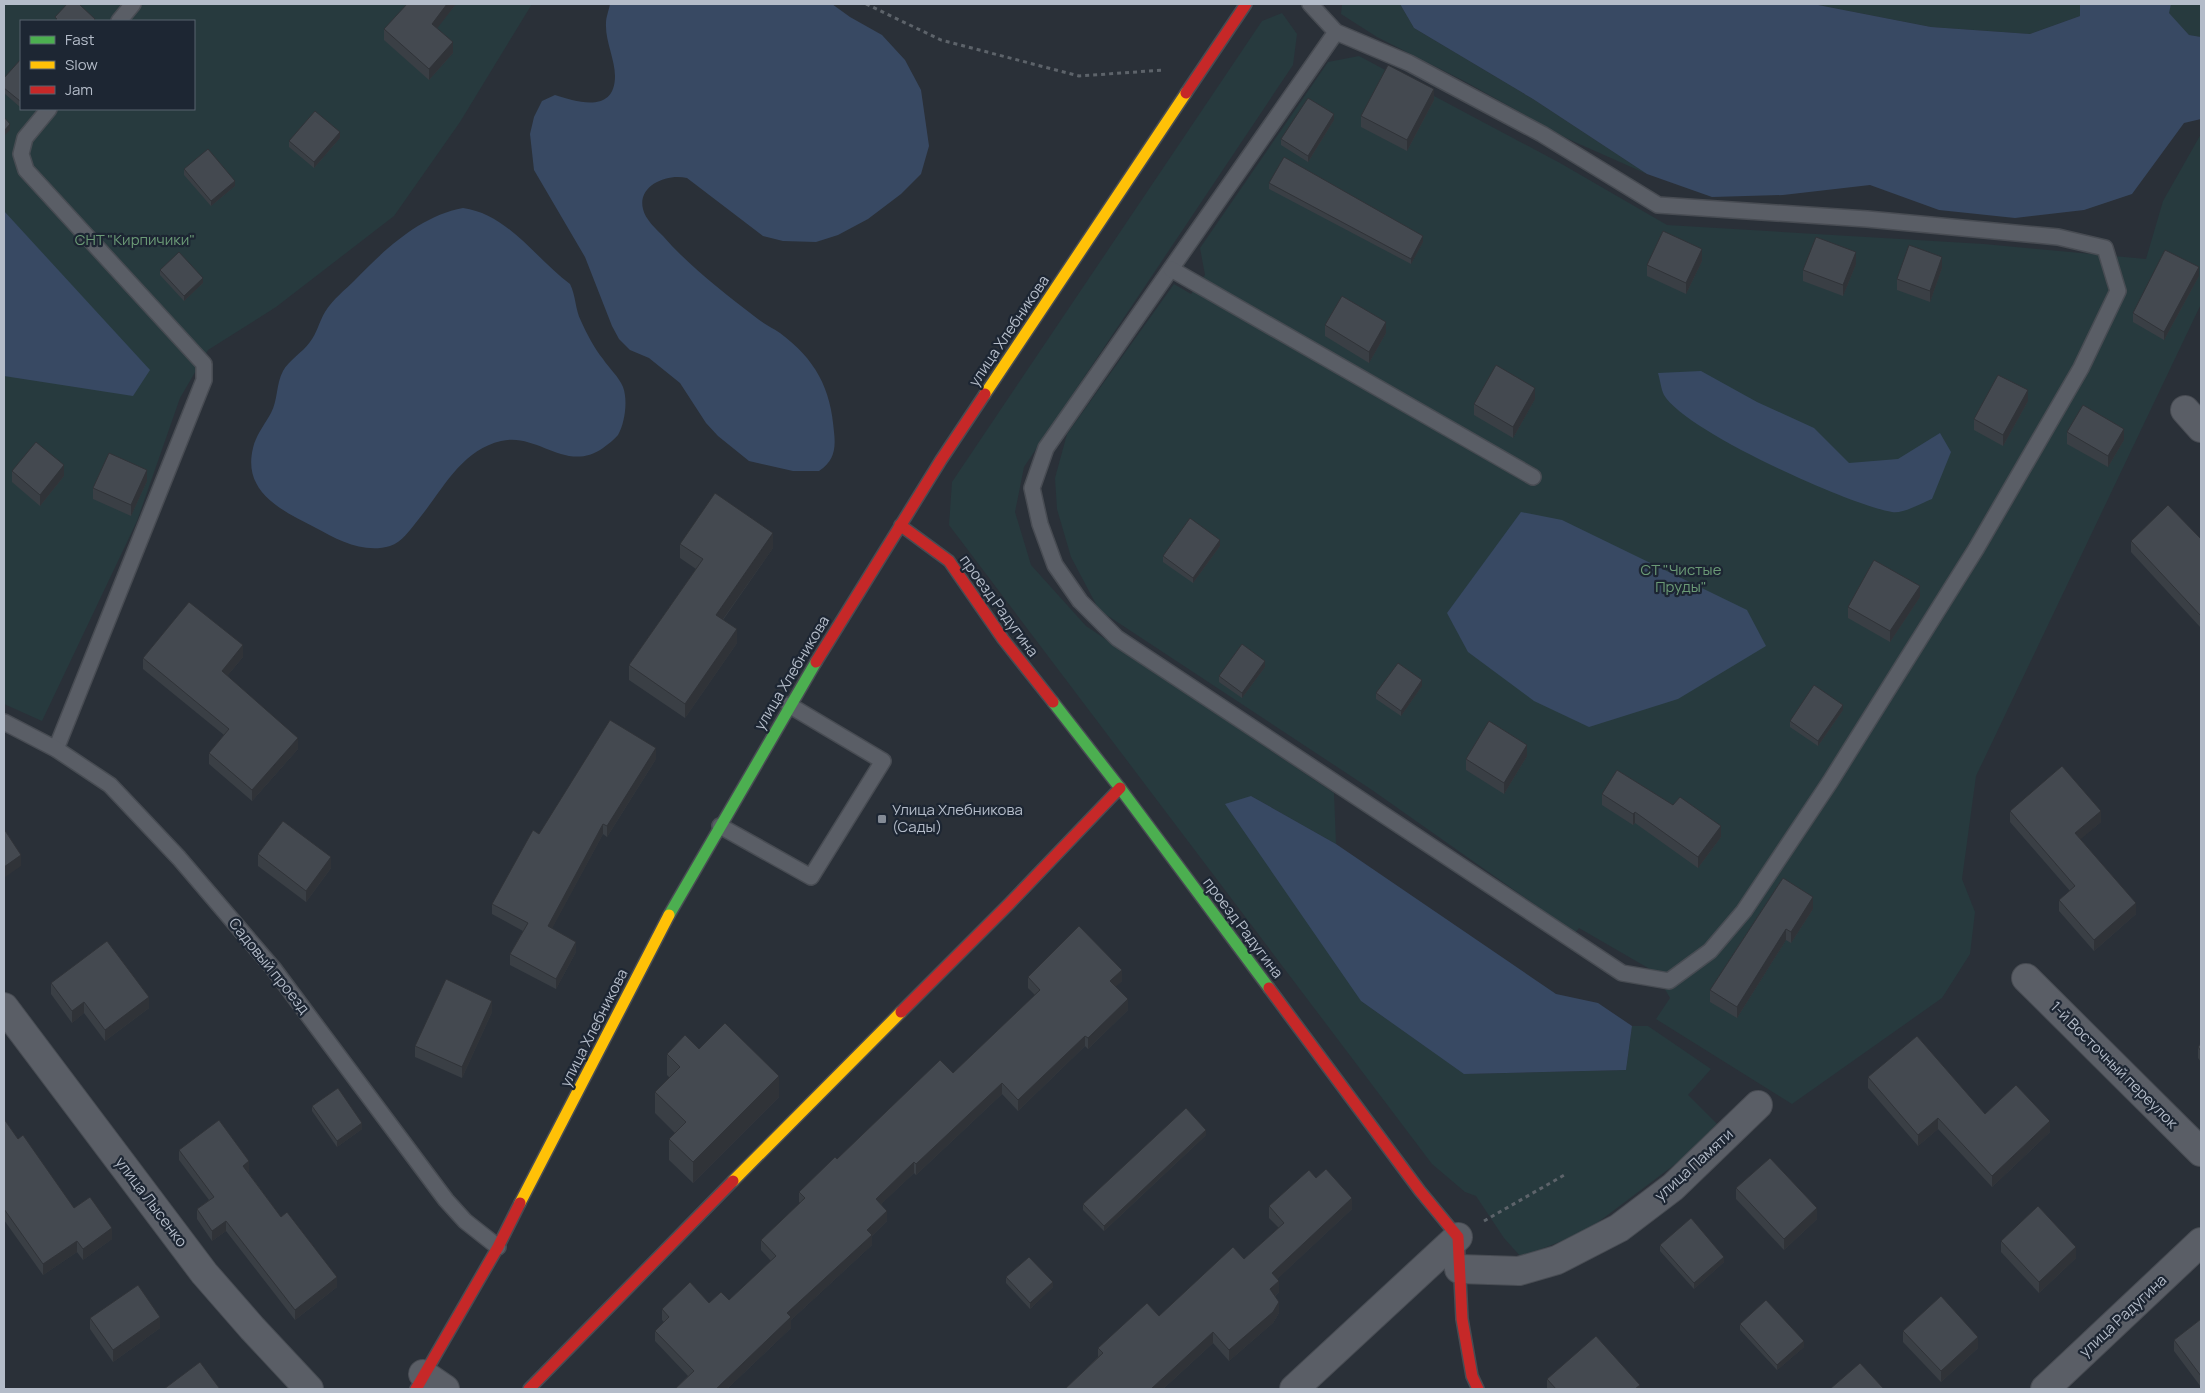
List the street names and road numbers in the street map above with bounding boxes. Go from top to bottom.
street label: улица Хлебникова [963,271,1054,391]
street label: проезд Радугина [955,550,1044,661]
street label: улица Хлебникова [749,612,834,734]
street label: проезд Радугина [1199,873,1288,982]
street label: Садовый проезд [224,913,315,1018]
street label: улица Хлебникова [555,965,632,1091]
street label: 1-й Восточный переулок [2046,996,2183,1133]
street label: улица Памяти [1650,1124,1737,1206]
street label: улица Лысенко [111,1152,192,1251]
street label: улица Радугина [2074,1270,2171,1362]

